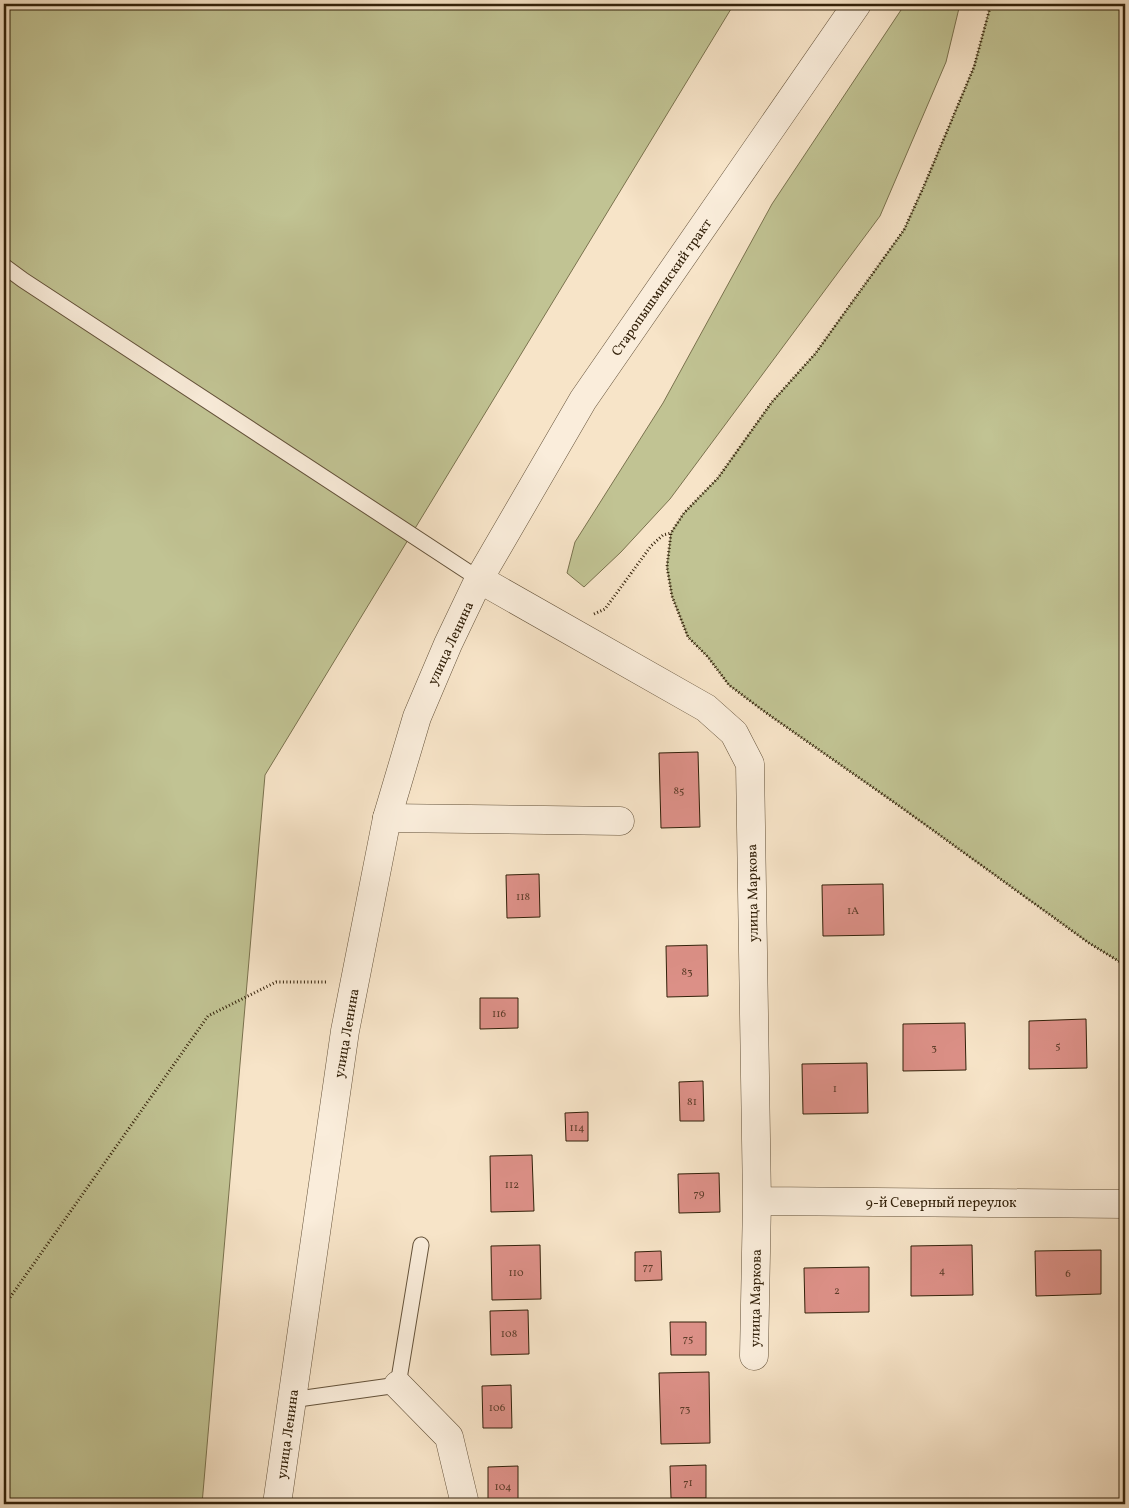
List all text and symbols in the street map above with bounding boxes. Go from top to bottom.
street label: Старопышминский тракт [607,215,717,360]
street label: улица Ленина [424,599,479,689]
house number: 85 [674,784,684,799]
street label: улица Маркова [743,844,764,942]
house number: 118 [516,890,530,905]
house number: 1А [847,904,859,919]
house number: 83 [681,965,693,980]
street label: улица Ленина [330,987,365,1079]
house number: 116 [492,1007,506,1022]
house number: 5 [1055,1039,1061,1054]
house number: 3 [931,1041,937,1056]
house number: 1 [833,1082,837,1097]
house number: 81 [687,1095,697,1110]
house number: 114 [569,1121,585,1136]
house number: 112 [505,1178,519,1193]
house number: 79 [694,1187,705,1202]
street label: 9-й Северный переулок [865,1194,1017,1213]
street label: улица Маркова [746,1249,767,1347]
house number: 77 [643,1260,653,1275]
house number: 4 [939,1264,946,1279]
house number: 110 [508,1266,524,1281]
house number: 6 [1065,1267,1071,1282]
house number: 2 [834,1284,840,1299]
house number: 108 [501,1327,518,1342]
house number: 75 [683,1332,693,1347]
street label: улица Ленина [273,1388,304,1480]
house number: 106 [489,1401,506,1416]
house number: 73 [680,1402,691,1417]
house number: 71 [683,1476,693,1491]
house number: 104 [494,1480,512,1495]

